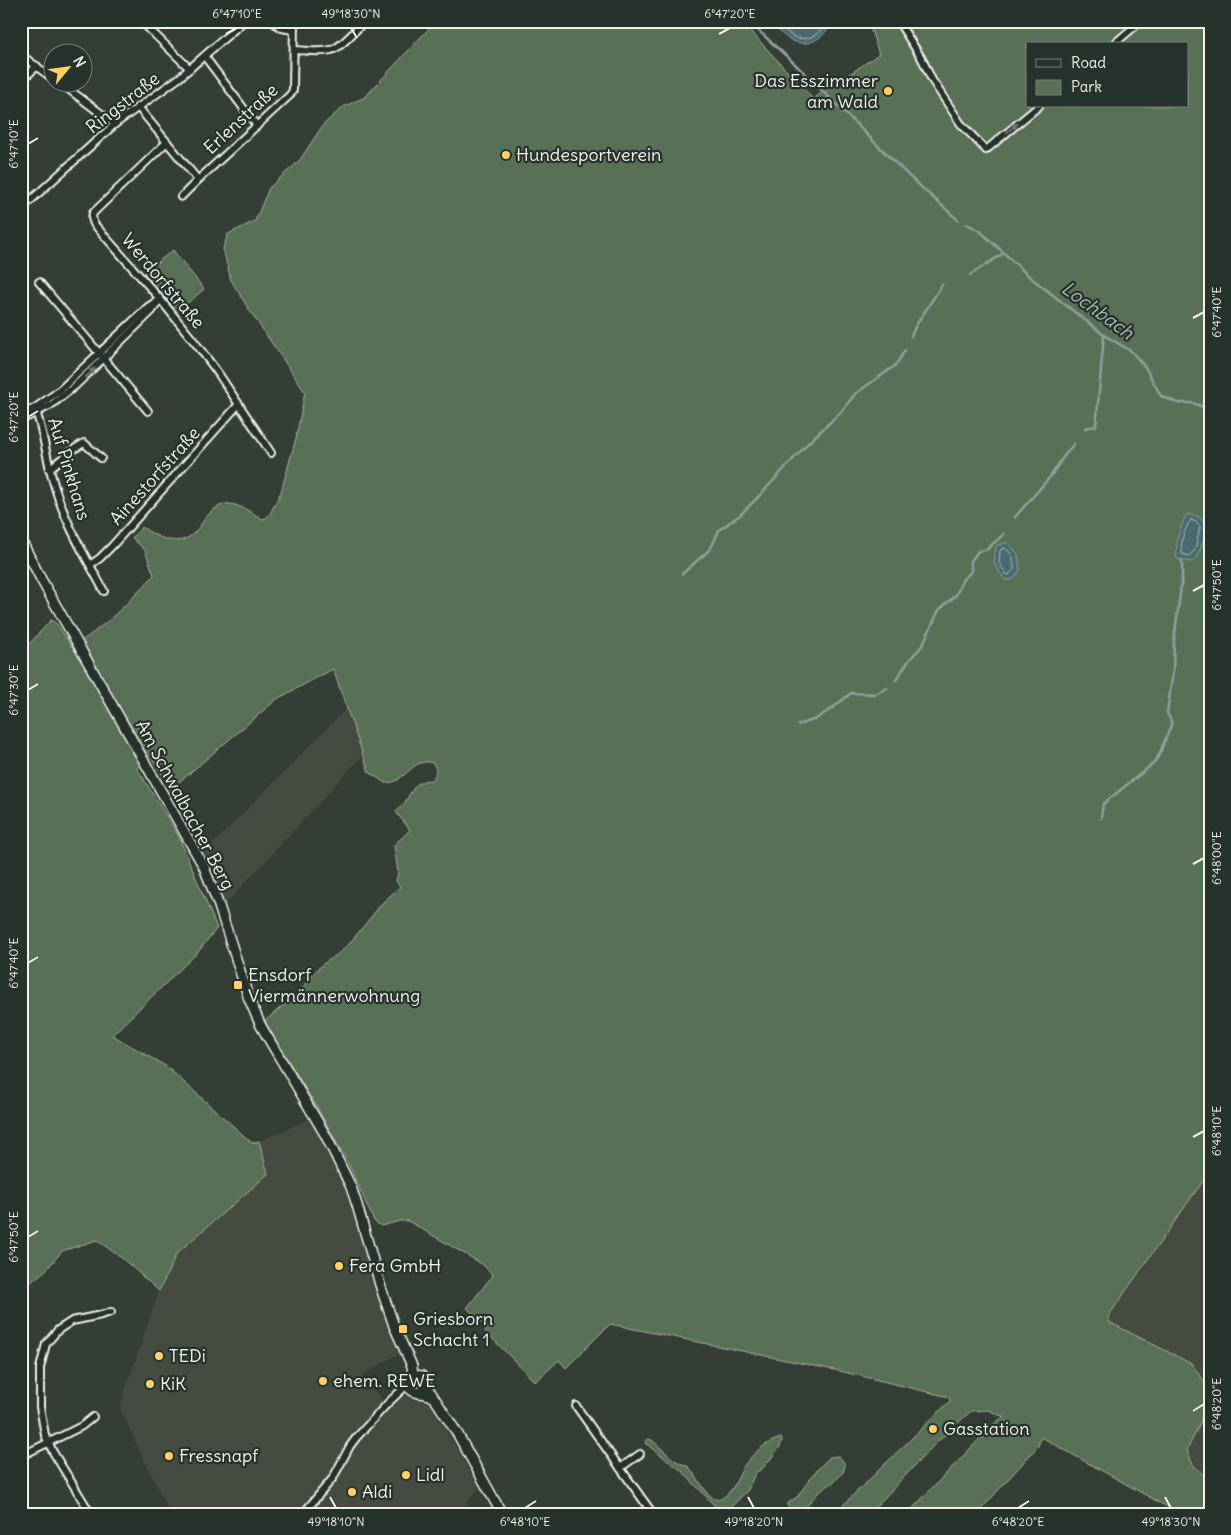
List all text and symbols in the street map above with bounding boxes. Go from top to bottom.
text: 6°47'10"E [212,6,262,21]
text: 49°18'30"N [322,6,380,21]
text: 6°47'20"E [704,6,756,21]
north arrow [42,42,92,92]
legend [1026,42,1188,108]
text: N [69,53,90,70]
text: Road [1071,53,1106,72]
street label: Ringstraße [81,67,164,138]
place label: Das Esszimmer am Wald [754,69,879,113]
text: Park [1071,77,1102,96]
street label: Erlenstraße [199,78,283,159]
marker: Das Esszimmer am Wald [882,85,894,97]
text: 6°47'10"E [6,119,21,169]
one-way arrow [1006,123,1019,134]
place label: Hundesportverein [516,143,661,166]
marker: Hundesportverein [500,149,512,161]
street label: Werdorfstraße [117,228,210,333]
water label: Lochbach [1057,276,1140,345]
text: 6°47'40"E [1209,286,1224,338]
one-way arrow [83,367,95,379]
text: 6°47'20"E [6,391,21,443]
street label: Auf Pinkhans [43,415,96,523]
street label: Ainestorfstraße [104,422,205,530]
text: 6°47'50"E [1209,559,1224,611]
text: 6°47'30"E [6,664,21,716]
street label: Am Schwalbacher Berg [131,716,240,894]
text: 6°48'00"E [1209,831,1224,885]
text: 6°47'40"E [6,937,21,989]
place label: Ensdorf Viermännerwohnung [248,963,420,1007]
marker: Ensdorf Viermännerwohnung [232,979,244,991]
text: 6°48'10"E [1209,1106,1224,1156]
text: 6°47'50"E [6,1211,21,1263]
place label: Fera GmbH [349,1254,441,1277]
marker: Fera GmbH [333,1260,345,1272]
place label: Griesborn Schacht 1 [413,1307,493,1351]
marker: Griesborn Schacht 1 [397,1323,409,1335]
place label: TEDi [169,1344,206,1367]
marker: TEDi [153,1350,165,1362]
place label: ehem. REWE [333,1369,436,1392]
place label: KiK [160,1372,186,1395]
marker: ehem. REWE [317,1375,329,1387]
marker: KiK [144,1378,156,1390]
text: 6°48'20"E [1209,1378,1224,1430]
place label: Gasstation [943,1417,1030,1440]
marker: Gasstation [927,1423,939,1435]
place label: Fressnapf [179,1444,259,1467]
marker: Fressnapf [163,1450,175,1462]
place label: Lidl [416,1463,444,1486]
marker: Lidl [400,1469,412,1481]
place label: Aldi [362,1480,392,1503]
marker: Aldi [346,1486,358,1498]
text: 49°18'10"N [308,1514,364,1529]
text: 6°48'10"E [500,1514,550,1529]
text: 49°18'20"N [725,1514,783,1529]
text: 6°48'20"E [992,1514,1044,1529]
text: 49°18'30"N [1142,1514,1200,1529]

